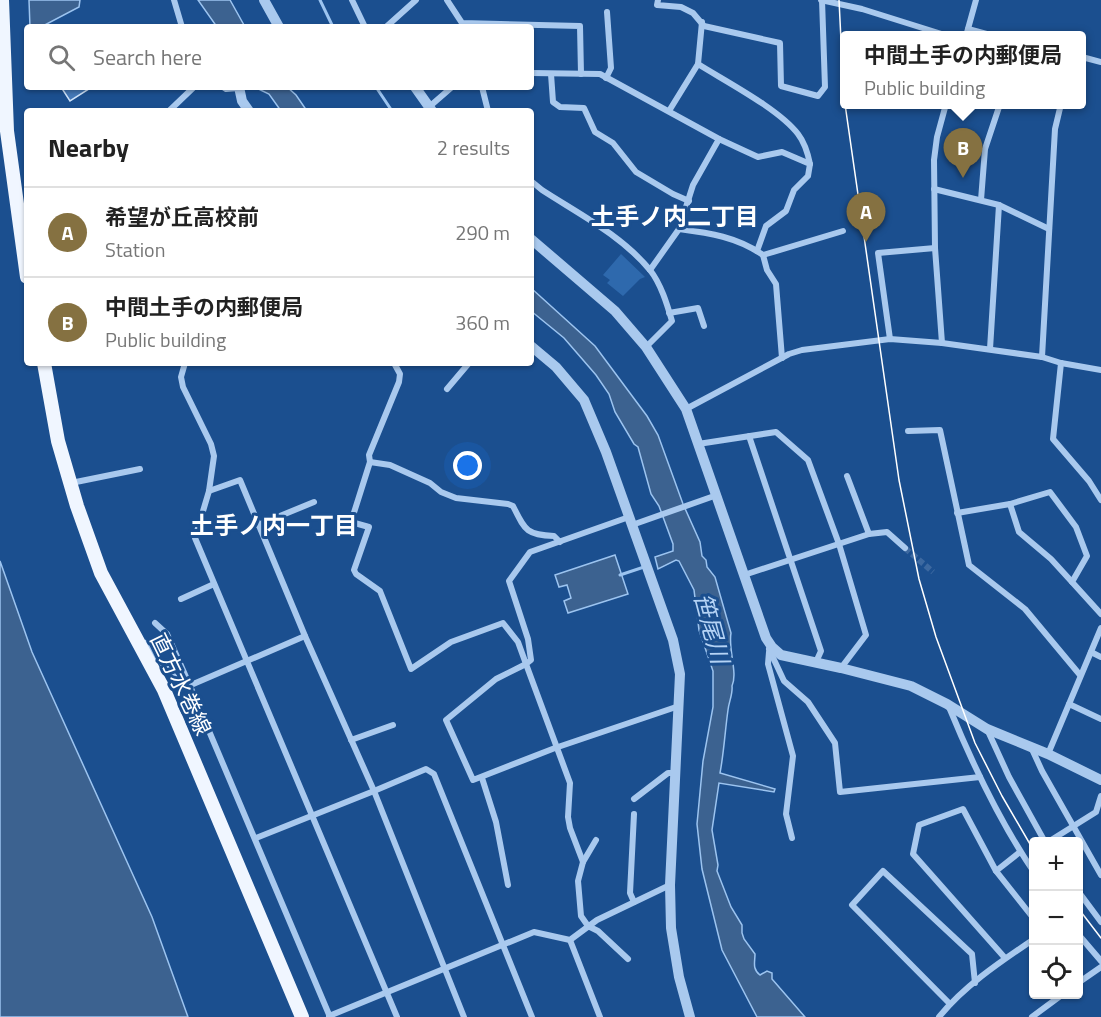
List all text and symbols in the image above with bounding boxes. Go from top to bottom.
search box [24,24,534,90]
popup [840,31,1086,109]
text: 中間土手の内郵便局 [864,38,1062,72]
text: Search here [93,40,202,74]
icon: search [45,41,78,74]
text: Public building [864,72,985,103]
text: Nearby [48,128,129,167]
pin: B [944,128,982,178]
text: 2 results [437,132,510,163]
pin: A [846,192,886,242]
district label: 土手ノ内二丁目 [591,198,759,234]
text: 希望が丘高校前 [105,200,259,234]
text: A [61,217,74,248]
text: 290 m [455,217,510,248]
text: Station [105,234,165,265]
text: 中間土手の内郵便局 [105,290,303,324]
text: B [61,307,74,338]
text: 360 m [455,307,510,338]
text: Public building [105,324,226,355]
your location [453,451,482,480]
district label: 土手ノ内一丁目 [190,507,358,543]
water label: 笹尾川 [685,589,739,670]
street label: 直方水巻線 [142,627,220,741]
map controls [1029,837,1083,999]
button: + [1029,837,1083,891]
button: − [1029,891,1083,945]
button: locate [1029,945,1083,999]

